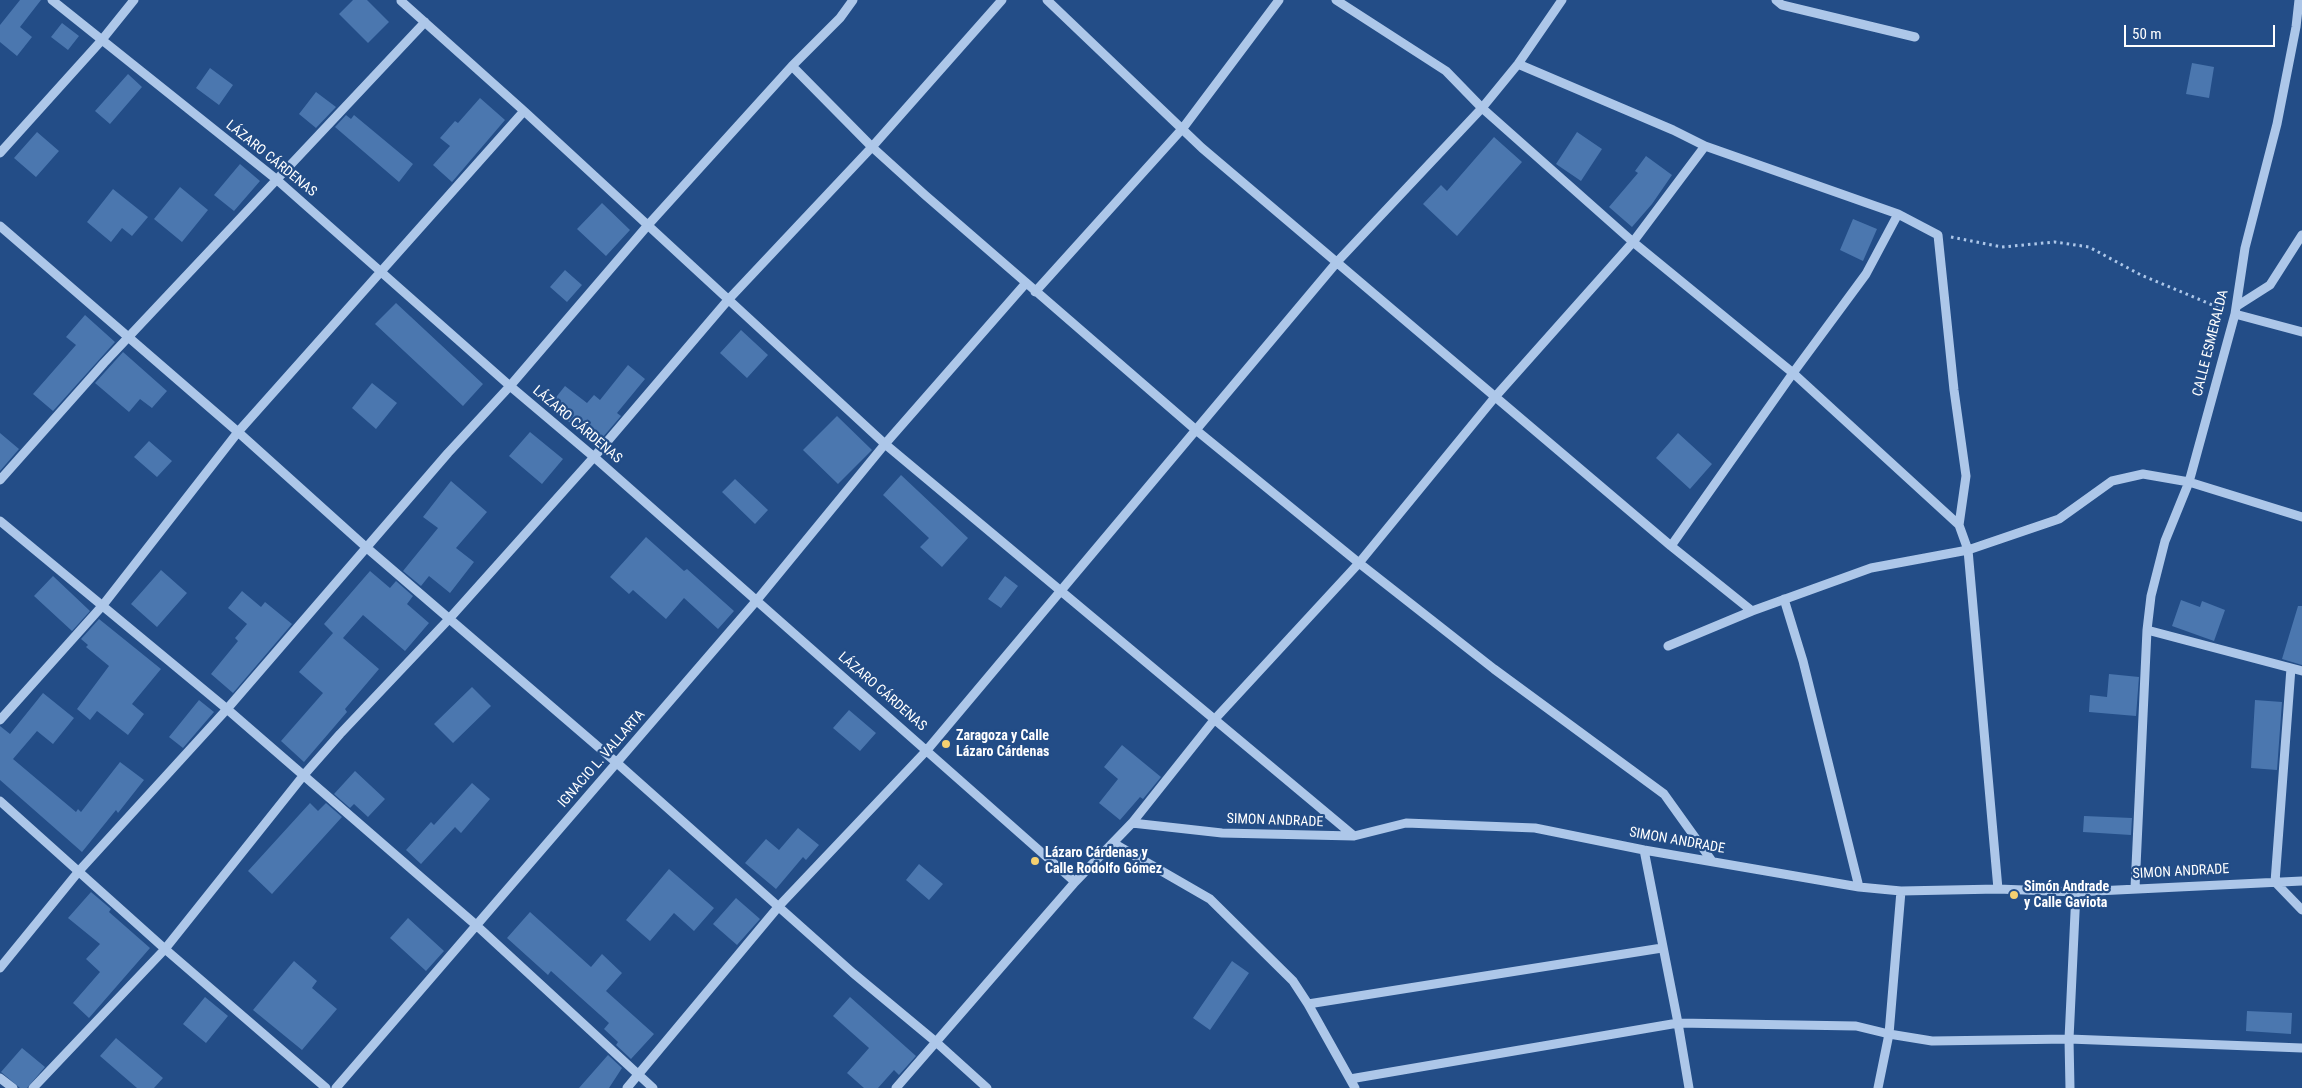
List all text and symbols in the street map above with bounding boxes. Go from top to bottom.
scale bar [2127,15,2278,47]
text: 50 m [2132,25,2162,43]
street label: LÁZARO CÁRDENAS [222,117,320,201]
street label: CALLE ESMERALDA [2190,288,2232,398]
street label: LÁZARO CÁRDENAS [529,383,625,467]
street label: LÁZARO CÁRDENAS [834,649,930,735]
street label: IGNACIO L. VALLARTA [555,707,649,811]
place label: Zaragoza y Calle Lázaro Cárdenas [956,728,1049,760]
marker: Zaragoza y Calle Lázaro Cárdenas [940,738,952,750]
street label: SIMON ANDRADE [1226,811,1324,831]
street label: SIMON ANDRADE [1628,824,1726,858]
place label: Lázaro Cárdenas y Calle Rodolfo Gómez [1045,845,1162,878]
marker: Lázaro Cárdenas y Calle Rodolfo Gómez [1029,855,1041,867]
street label: SIMON ANDRADE [2132,861,2230,883]
place label: Simón Andrade y Calle Gaviota [2024,879,2109,912]
marker: Simón Andrade y Calle Gaviota [2008,889,2020,901]

